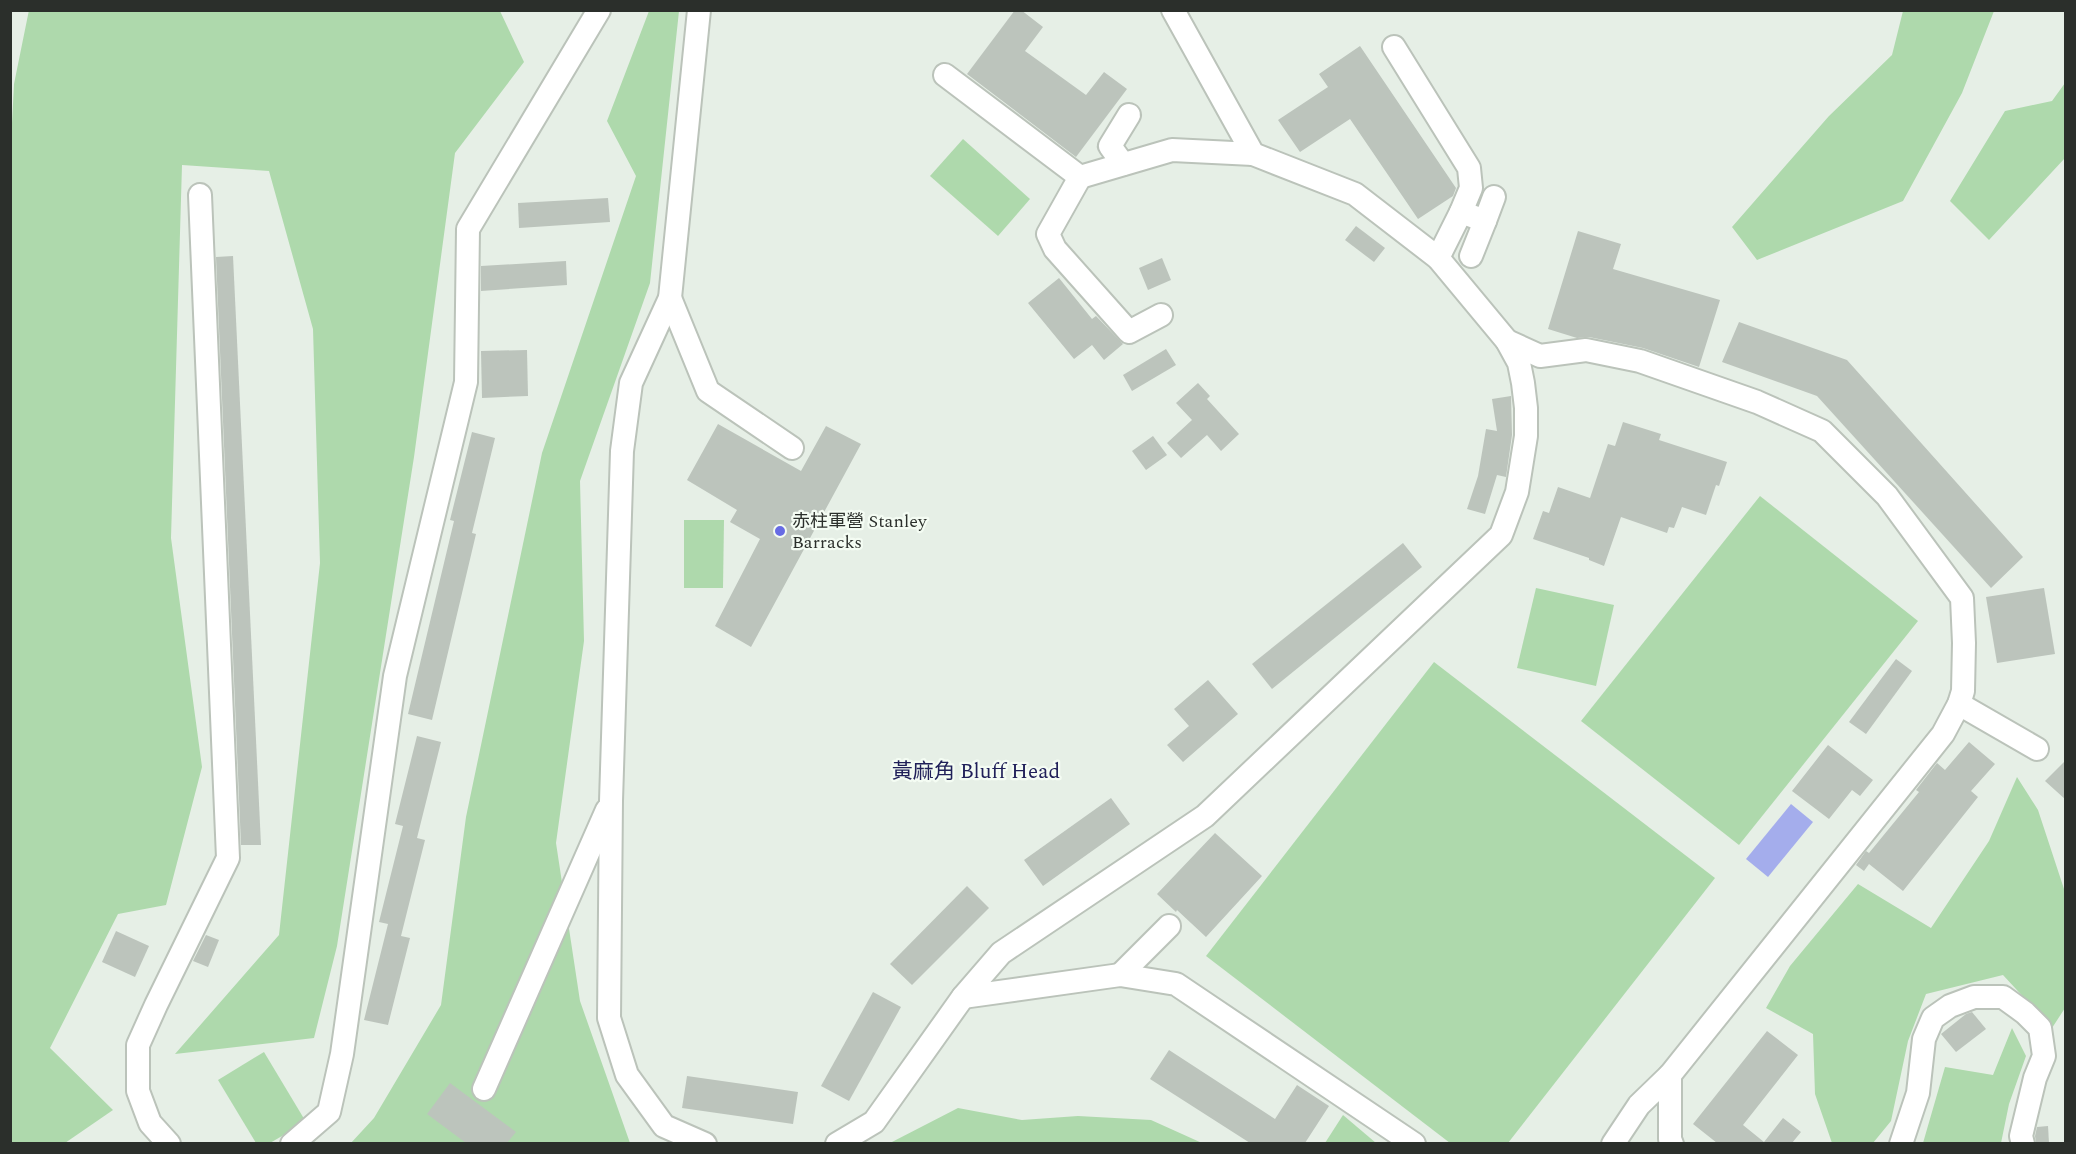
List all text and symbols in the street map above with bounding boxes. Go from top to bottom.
place label: 赤柱軍營 Stanley Barracks [792,508,928,556]
marker: 赤柱軍營 Stanley Barracks [773,524,787,538]
district label: 黃麻角 Bluff Head [892,756,1060,788]

